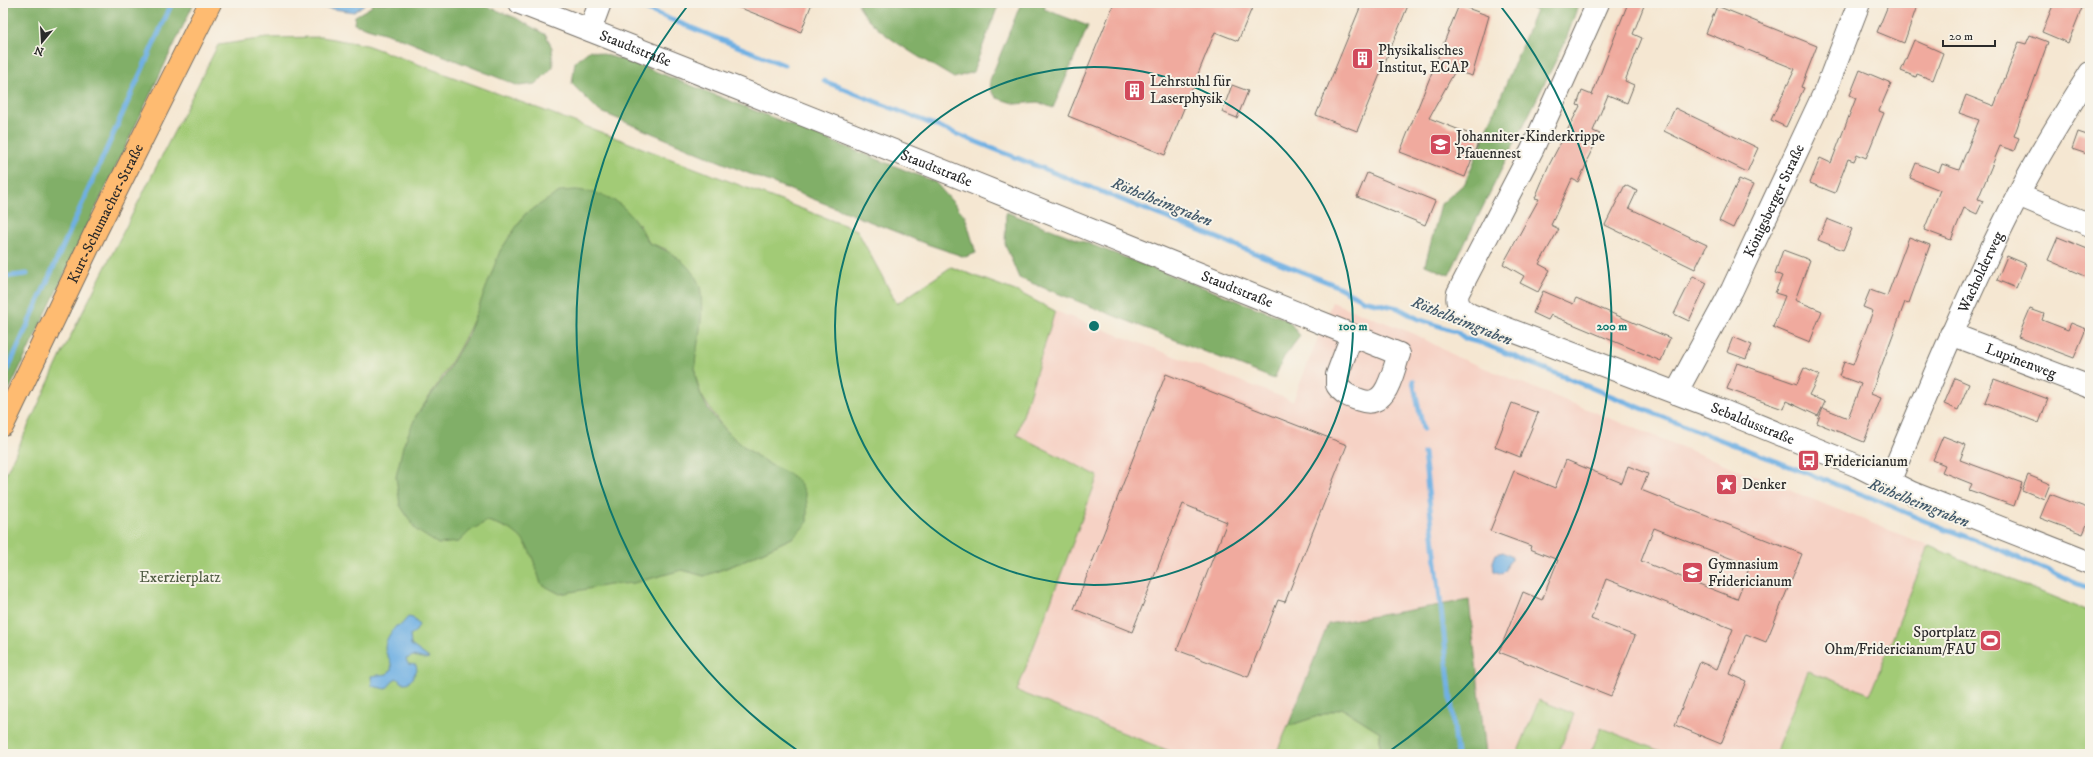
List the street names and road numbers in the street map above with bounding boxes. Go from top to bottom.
street label: Staudtstraße [597,25,674,71]
street label: Kurt-Schumacher-Straße [63,140,148,286]
street label: Königsberger Straße [1739,141,1808,260]
street label: Staudtstraße [898,145,975,191]
street label: Wacholderweg [1953,227,2008,317]
street label: Staudtstraße [1198,266,1276,312]
street label: Lupinenweg [1983,339,2060,383]
street label: Sebaldusstraße [1708,398,1797,449]

